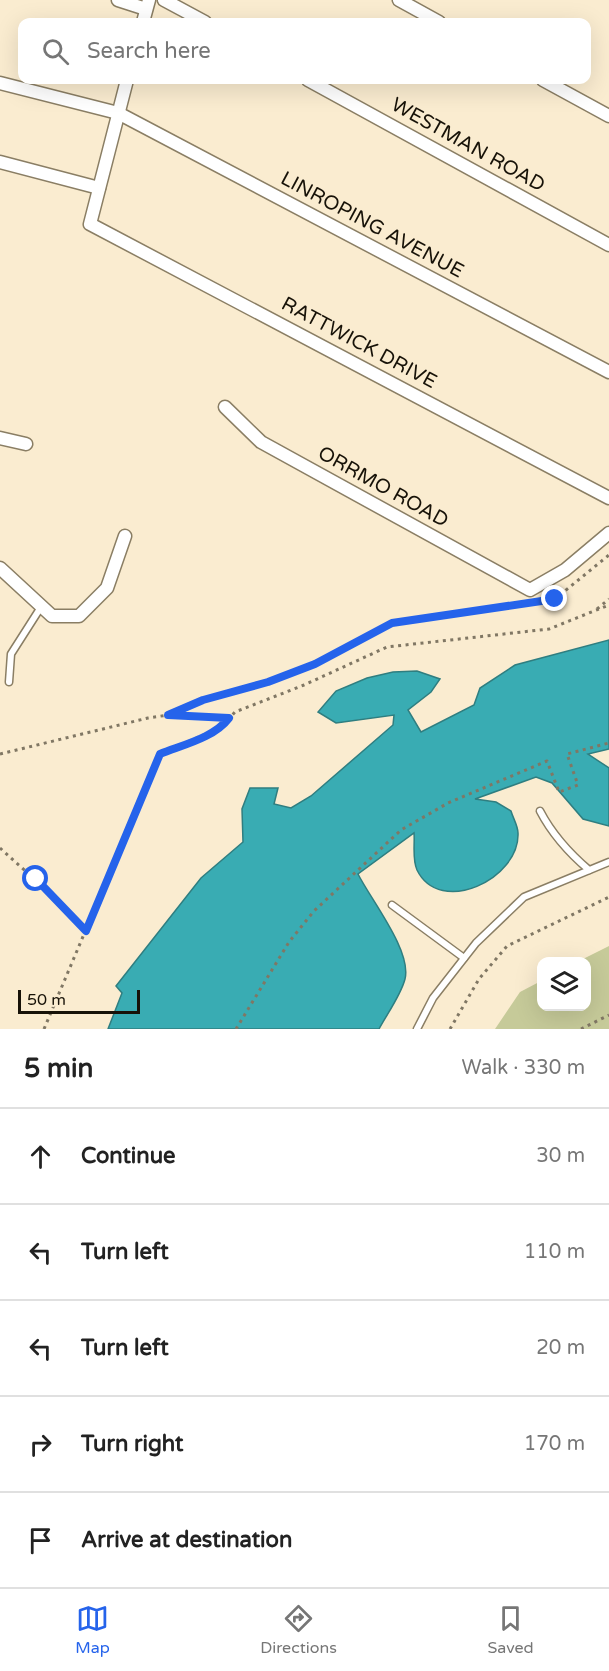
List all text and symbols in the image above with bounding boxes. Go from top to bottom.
search box [18,18,591,84]
icon: search [39,35,72,68]
text: Search here [87,38,211,64]
street label: WESTMAN ROAD [387,93,549,197]
street label: LINROPING AVENUE [276,167,468,283]
street label: RATTWICK DRIVE [277,292,441,394]
street label: ORRMO ROAD [314,441,452,533]
route end [541,585,567,611]
route start [22,865,48,891]
map controls [537,957,591,1011]
button: layers [537,957,591,1011]
scale bar [18,987,140,1014]
text: 50 m [27,990,66,1010]
text: 5 min [24,1053,93,1084]
text: Walk · 330 m [462,1056,585,1080]
icon: ahead [24,1140,57,1173]
text: Continue [81,1143,176,1169]
text: 30 m [536,1144,585,1168]
icon: left [24,1236,57,1269]
text: Turn left [81,1239,169,1265]
text: 110 m [524,1240,585,1264]
icon: left [24,1332,57,1365]
text: Turn left [81,1335,169,1361]
text: 20 m [536,1336,585,1360]
icon: right [24,1428,57,1461]
text: Turn right [81,1431,183,1457]
text: 170 m [524,1432,585,1456]
icon: arrive [24,1524,57,1557]
text: Arrive at destination [81,1527,292,1553]
tab: Map [75,1602,110,1658]
tab: Directions [260,1602,337,1658]
tab: Saved [487,1602,534,1658]

